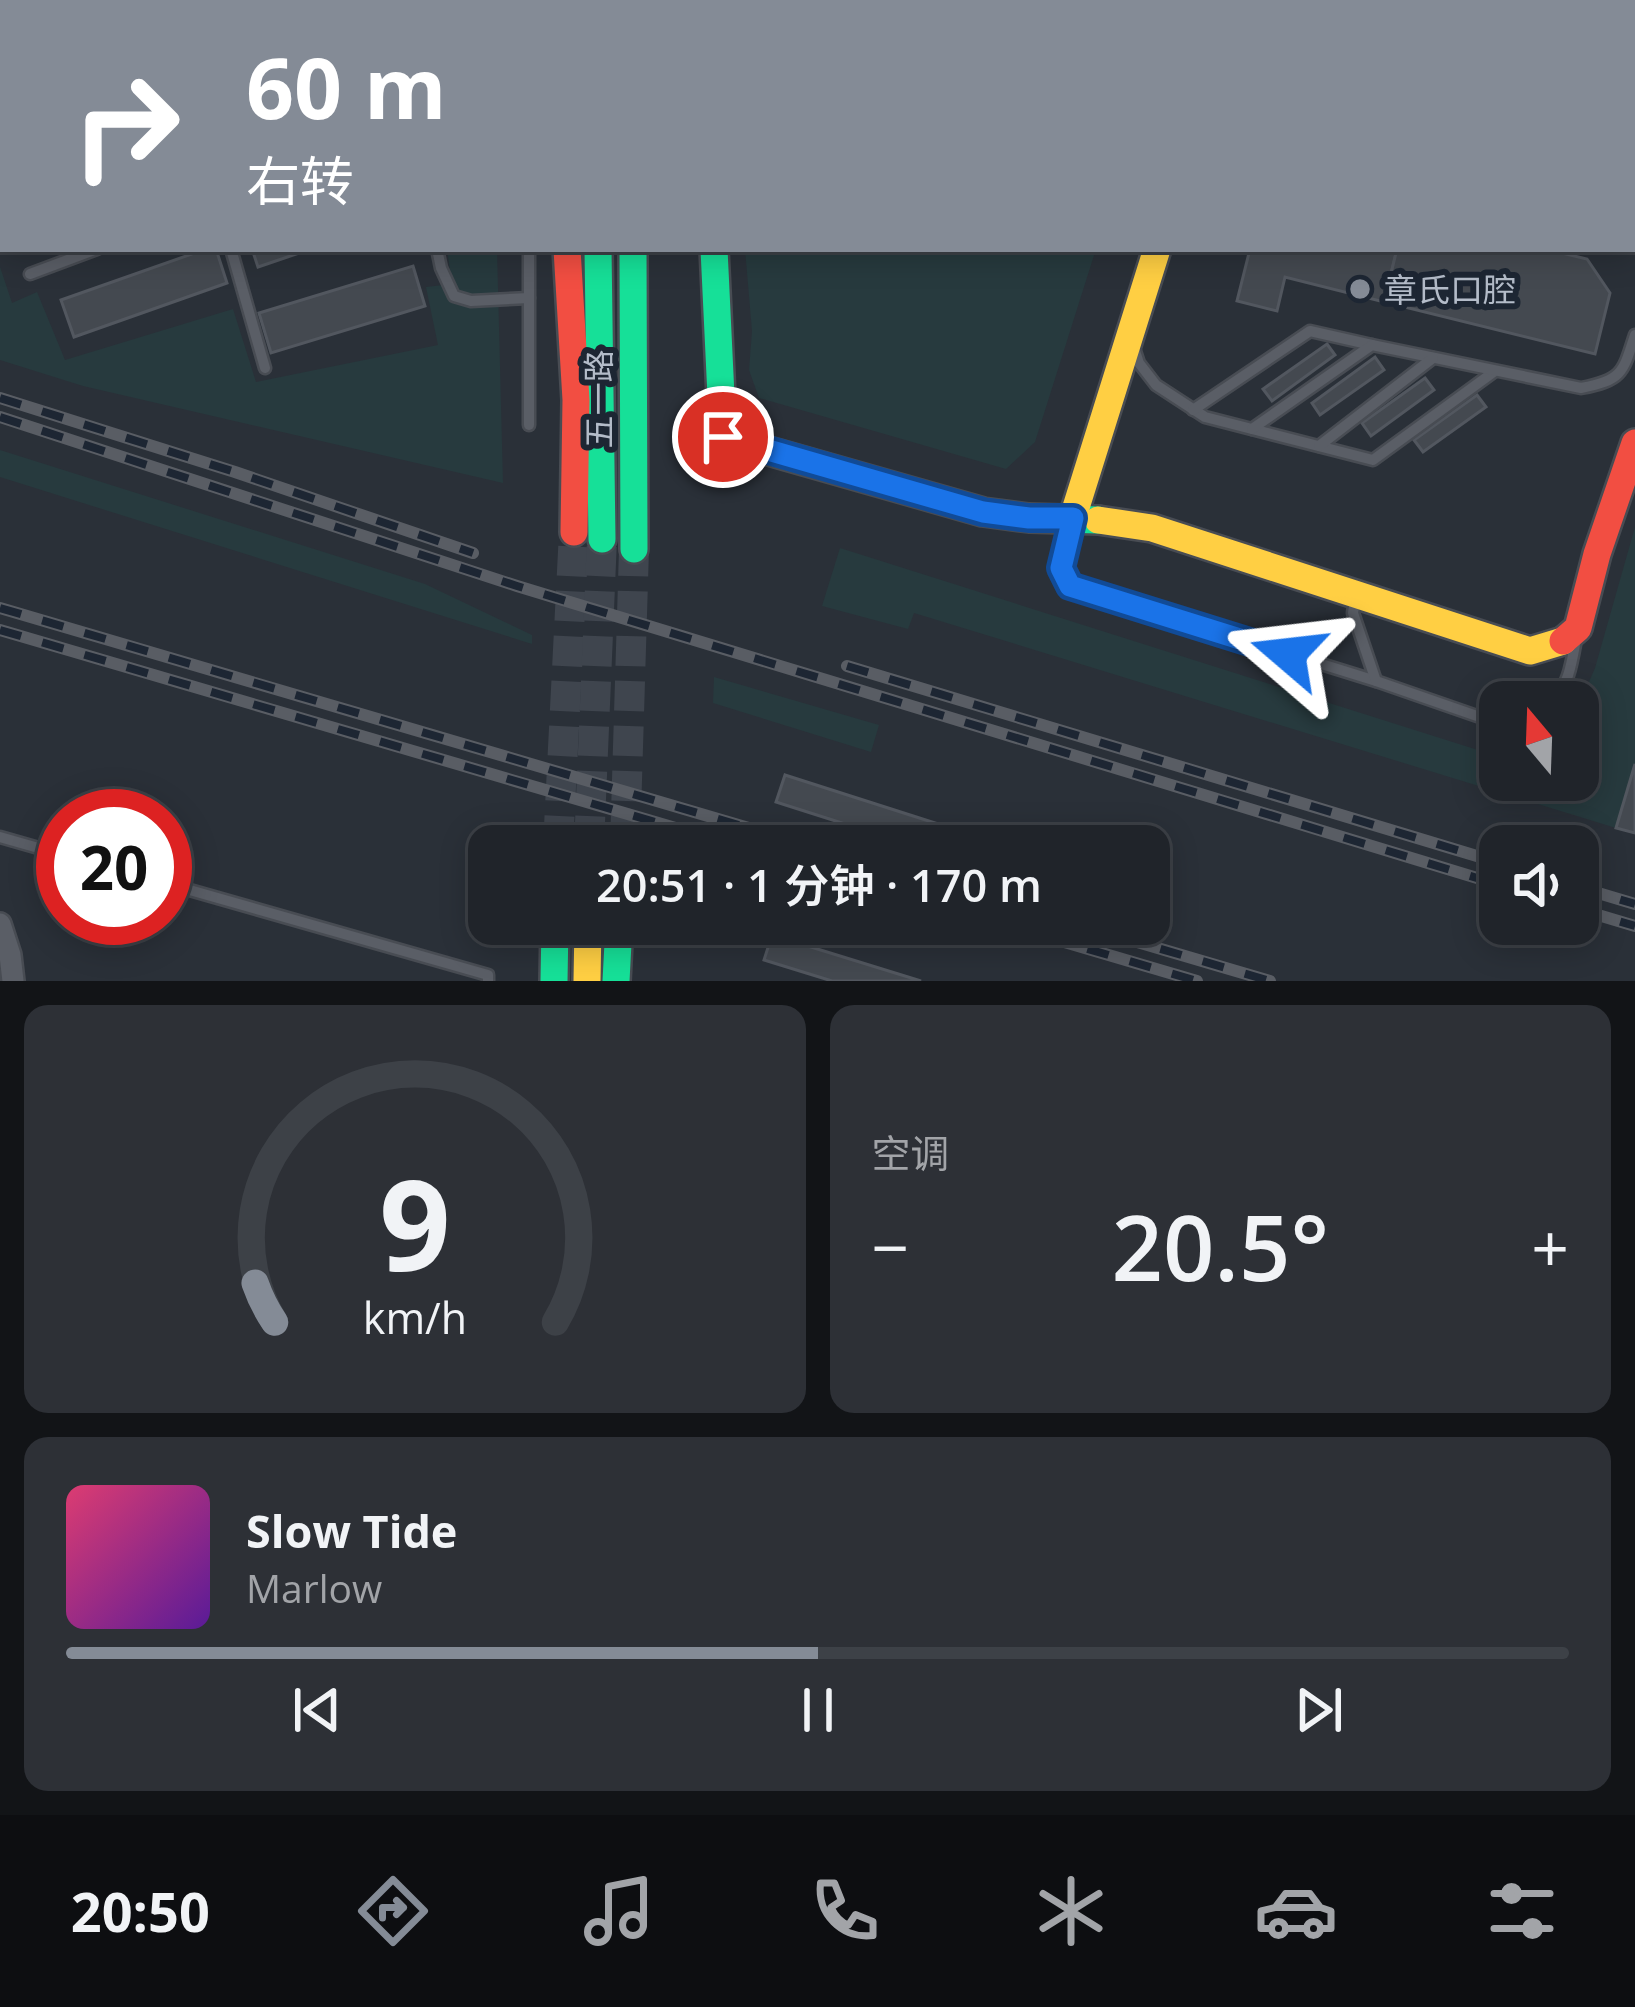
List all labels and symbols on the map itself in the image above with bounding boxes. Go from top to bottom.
place label: 章氏口腔 [1384,267,1516,312]
marker: 章氏口腔 [1347,276,1373,302]
street label: 五一路 [576,350,621,449]
pin [672,386,774,488]
position arrow [1225,591,1351,717]
north arrow [1479,681,1599,801]
speed limit sign: 20 [36,789,192,945]

